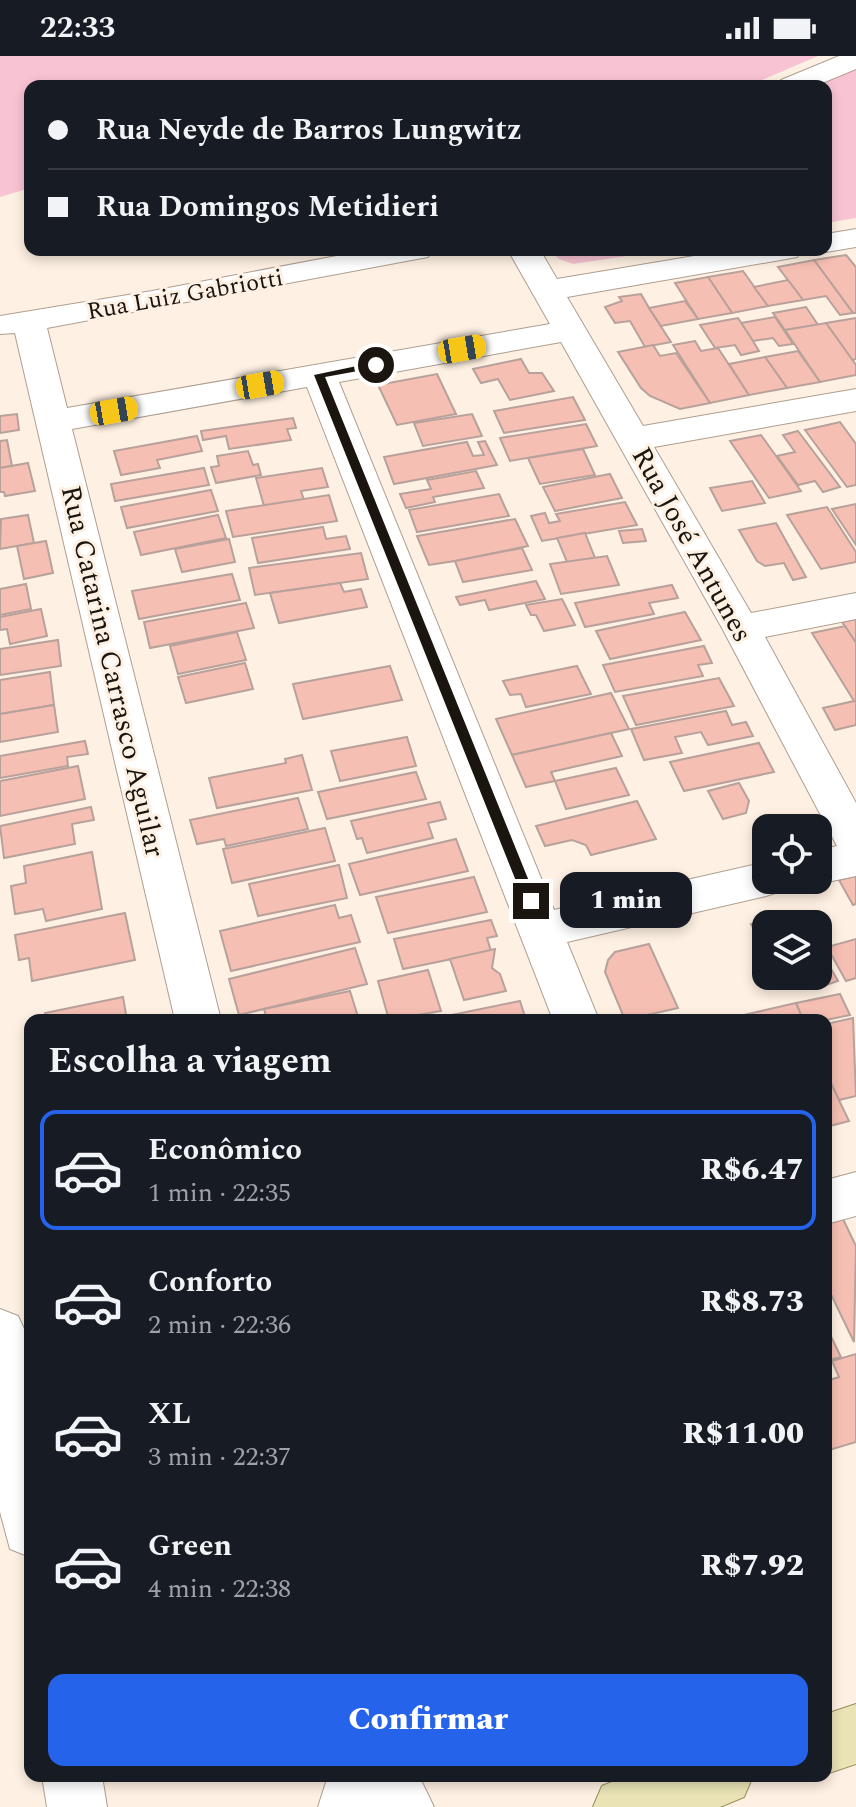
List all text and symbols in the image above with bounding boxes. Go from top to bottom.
text: 22:33 [40,5,115,51]
text: Rua Neyde de Barros Lungwitz [96,107,522,153]
text: Rua Domingos Metidieri [96,184,439,230]
street label: Rua Luiz Gabriotti [84,260,286,330]
car [436,333,488,365]
route start [358,347,394,383]
car [234,369,286,401]
car [88,395,140,427]
street label: Rua José Antunes [620,439,763,650]
street label: Rua Catarina Carrasco Aguilar [49,481,176,861]
map controls [752,814,832,990]
button: locate [752,814,832,894]
callout: 1 min [559,873,691,929]
text: 1 min [590,880,662,920]
route end [513,883,549,919]
button: layers [752,910,832,990]
text: Escolha a viagem [48,1034,332,1089]
text: Econômico [148,1127,302,1173]
icon: car [52,1134,124,1206]
text: R$6.47 [701,1147,804,1193]
text: 1 min · 22:35 [148,1173,291,1213]
text: Conforto [148,1259,272,1305]
icon: car [52,1266,124,1338]
text: R$8.73 [701,1279,804,1325]
text: 2 min · 22:36 [148,1305,291,1345]
text: XL [148,1391,191,1437]
icon: car [52,1398,124,1470]
text: R$11.00 [683,1411,804,1457]
text: 3 min · 22:37 [148,1437,291,1477]
text: Green [148,1523,232,1569]
icon: car [52,1530,124,1602]
text: R$7.92 [701,1543,804,1589]
text: 4 min · 22:38 [148,1569,291,1609]
button: Confirmar [48,1674,808,1766]

